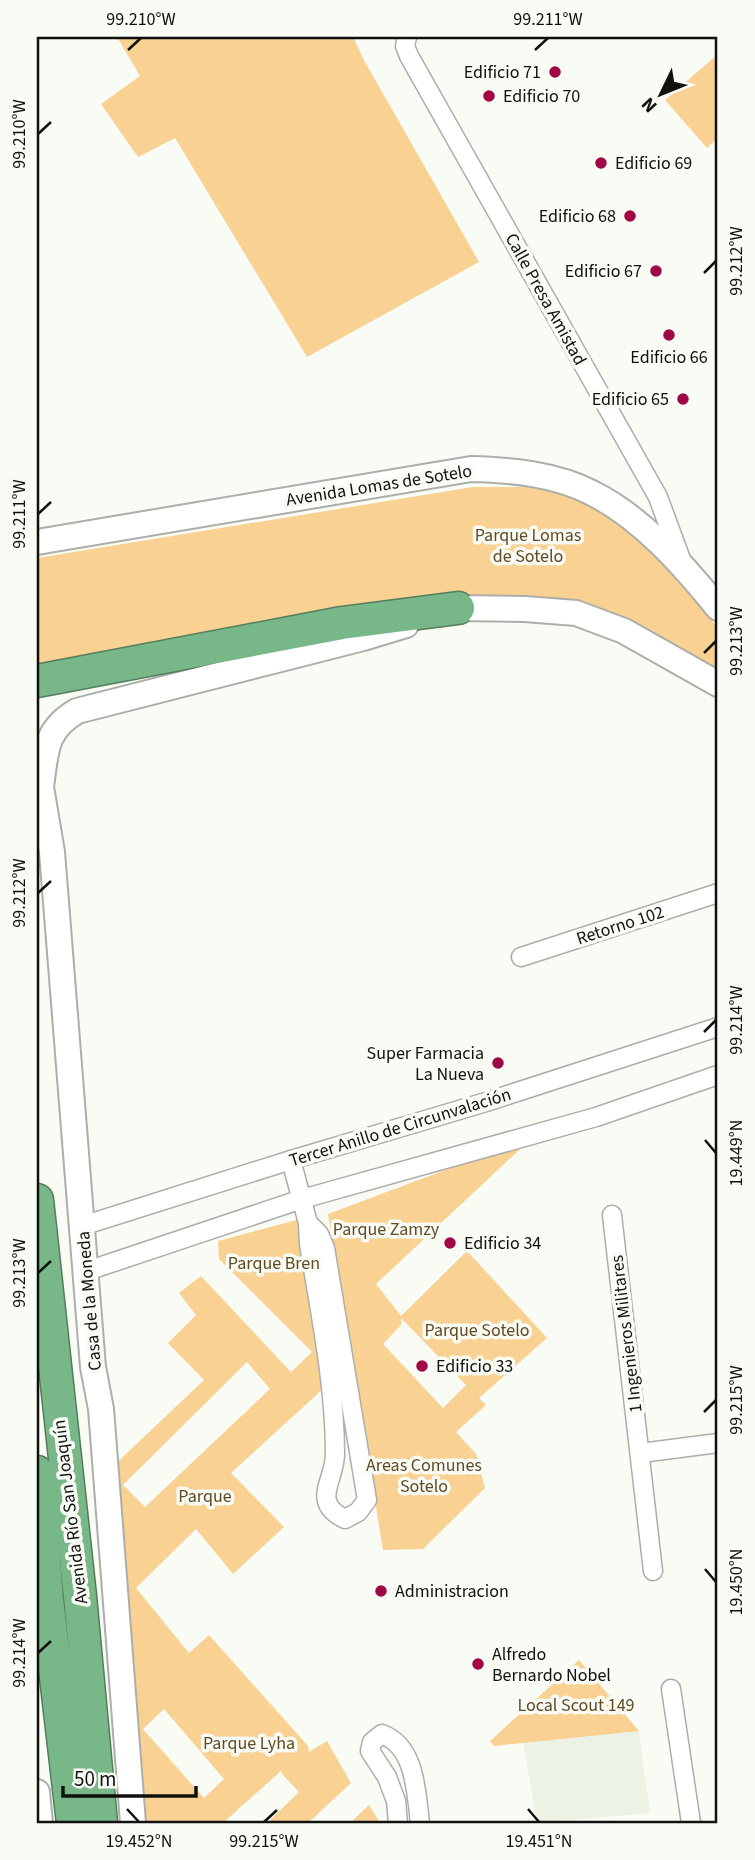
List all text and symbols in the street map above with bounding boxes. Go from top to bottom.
text: 99.210°W [106,7,176,32]
text: 99.211°W [513,7,583,32]
place label: Edificio 71 [464,60,541,85]
north arrow [626,60,696,130]
marker: Edificio 71 [547,64,563,80]
place label: Edificio 70 [503,84,580,109]
marker: Edificio 70 [481,88,497,104]
text: N [635,91,664,118]
text: 99.210°W [7,99,32,169]
place label: Edificio 69 [615,151,692,176]
marker: Edificio 69 [593,155,609,171]
place label: Edificio 68 [539,204,616,229]
marker: Edificio 68 [622,208,638,224]
text: 99.212°W [724,226,749,296]
street label: Calle Presa Amistad [499,229,592,370]
place label: Edificio 67 [565,259,642,284]
marker: Edificio 67 [648,263,664,279]
marker: Edificio 66 [661,327,677,343]
place label: Edificio 66 [630,345,708,370]
place label: Edificio 65 [592,387,669,412]
marker: Edificio 65 [675,391,691,407]
street label: Avenida Lomas de Sotelo [284,458,474,513]
text: 99.211°W [7,479,32,549]
park label: Parque Lomas de Sotelo [475,523,581,569]
text: 99.213°W [724,606,749,676]
text: 99.212°W [7,858,32,928]
street label: Retorno 102 [573,900,667,951]
text: 99.214°W [724,985,749,1055]
place label: Super Farmacia La Nueva [367,1041,484,1087]
marker: Super Farmacia La Nueva [490,1055,506,1071]
street label: Tercer Anillo de Circunvalación [286,1082,514,1173]
text: 19.449°N [724,1120,749,1186]
park label: Parque Zamzy [333,1217,440,1242]
street label: Casa de la Moneda [71,1230,108,1372]
place label: Edificio 34 [464,1231,541,1256]
marker: Edificio 34 [442,1235,458,1251]
text: 99.213°W [7,1238,32,1308]
park label: Parque Bren [228,1251,320,1276]
street label: 1 Ingenieros Militares [604,1254,649,1414]
park label: Parque Sotelo [424,1318,530,1343]
place label: Edificio 33 [436,1354,513,1379]
marker: Edificio 33 [414,1358,430,1374]
text: 99.215°W [724,1365,749,1435]
street label: Avenida Río San Joaquín [47,1418,94,1605]
park label: Areas Comunes Sotelo [366,1453,482,1499]
park label: Parque [178,1484,232,1509]
text: 19.450°N [724,1549,749,1615]
place label: Administracion [395,1579,509,1604]
marker: Administracion [373,1583,389,1599]
text: 99.214°W [7,1618,32,1688]
place label: Alfredo Bernardo Nobel [492,1642,611,1688]
marker: Alfredo Bernardo Nobel [470,1656,486,1672]
park label: Local Scout 149 [517,1693,635,1718]
park label: Parque Lyha [203,1731,295,1756]
scale bar [63,1755,196,1799]
text: 50 m [74,1764,116,1794]
text: 19.452°N [106,1829,172,1854]
text: 99.215°W [229,1829,299,1854]
text: 19.451°N [506,1829,572,1854]

